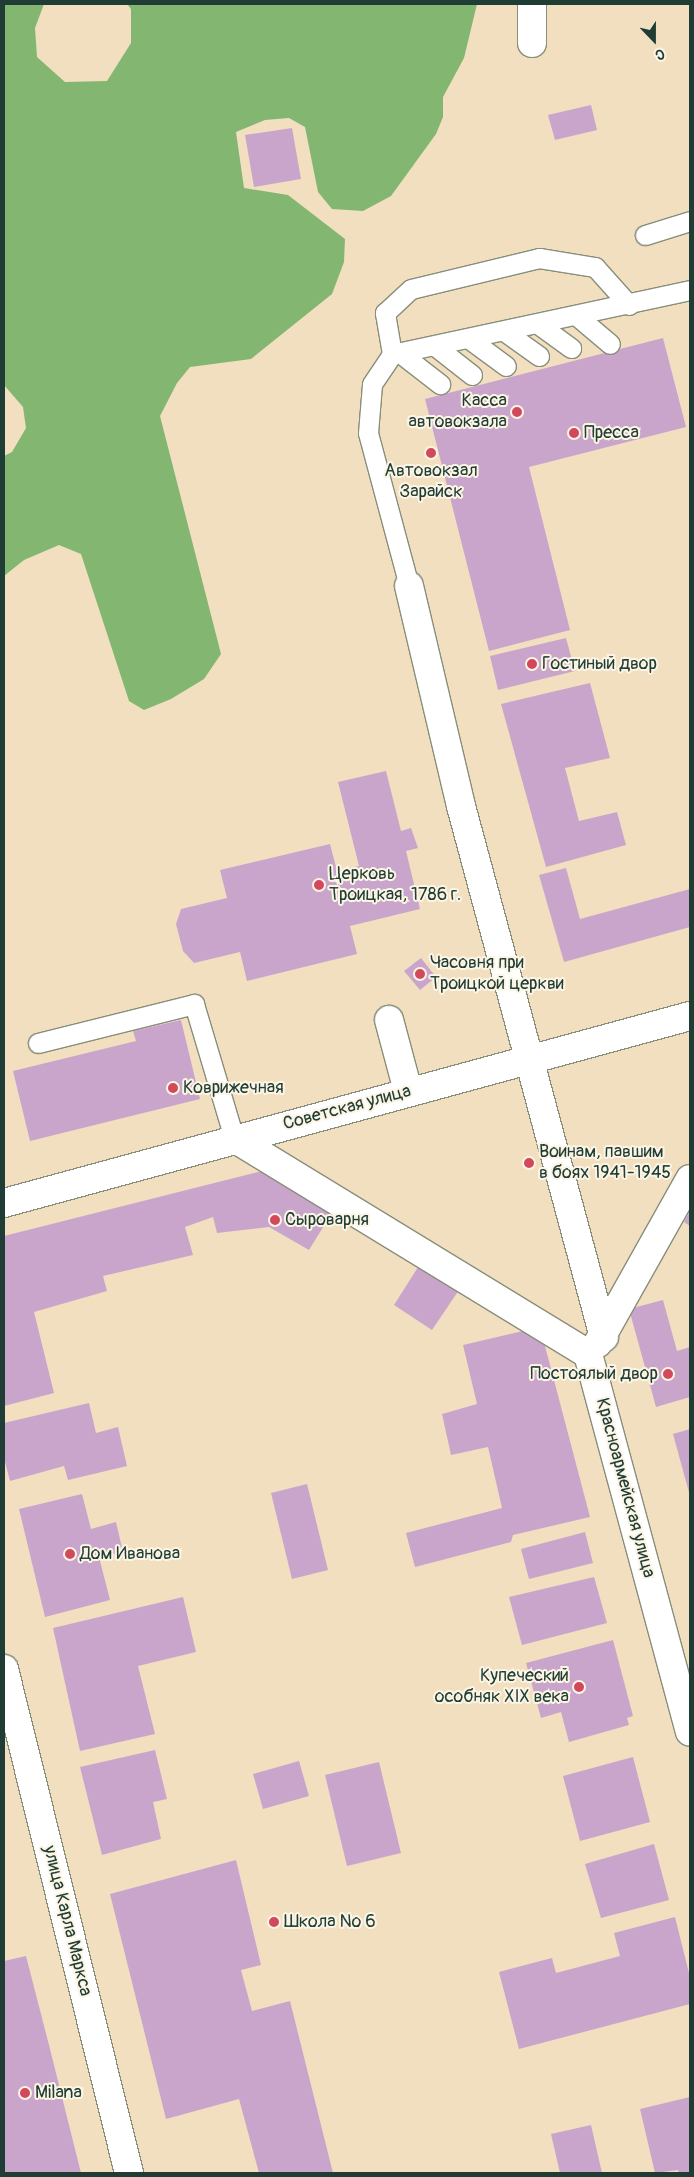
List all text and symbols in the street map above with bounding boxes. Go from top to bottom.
north arrow [629,15,679,65]
text: С [653,45,667,64]
place label: Касса автовокзала [408,391,507,434]
marker: Касса автовокзала [511,406,523,418]
place label: Пресса [584,422,639,444]
marker: Пресса [568,427,580,439]
marker: Автовокзал Зарайск [425,447,437,459]
place label: Автовокзал Зарайск [384,461,478,504]
place label: Гостиный двор [542,653,657,675]
marker: Гостиный двор [526,658,538,670]
place label: Церковь Троицкая, 1786 г. [329,864,461,906]
marker: Церковь Троицкая, 1786 г. [313,879,325,891]
place label: Часовня при Троицкой церкви [430,953,564,996]
marker: Часовня при Троицкой церкви [414,968,426,980]
place label: Коврижечная [183,1077,284,1099]
street label: Советская улица [281,1081,413,1135]
marker: Коврижечная [167,1082,179,1094]
place label: Воинам, павшим в боях 1941-1945 [539,1142,671,1184]
marker: Воинам, павшим в боях 1941-1945 [523,1157,535,1169]
place label: Сыроварня [285,1209,369,1231]
marker: Сыроварня [269,1214,281,1226]
place label: Постоялый двор [530,1363,658,1385]
marker: Постоялый двор [662,1368,674,1380]
street label: Красноармейская улица [591,1396,659,1580]
place label: Дом Иванова [80,1543,180,1565]
marker: Дом Иванова [64,1548,76,1560]
place label: Купеческий особняк XIX века [435,1666,569,1708]
marker: Купеческий особняк XIX века [573,1681,585,1693]
street label: улица Карла Маркса [38,1844,96,1998]
place label: Школа № 6 [284,1911,376,1933]
marker: Школа № 6 [268,1916,280,1928]
place label: Milana [35,2082,82,2104]
marker: Milana [19,2087,31,2099]

